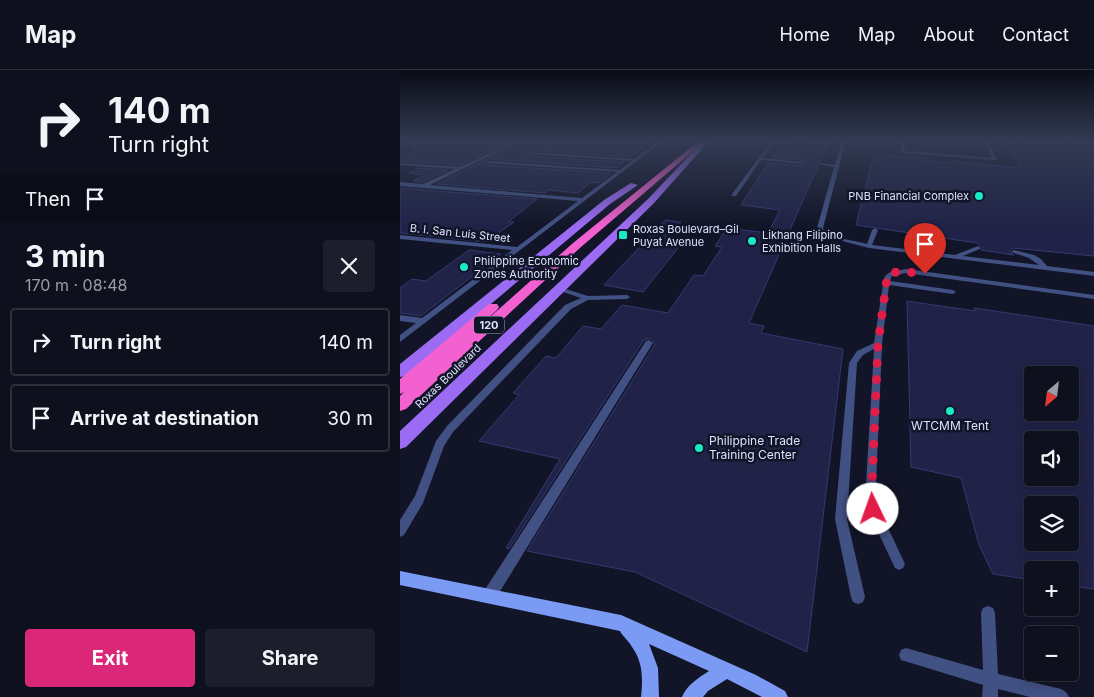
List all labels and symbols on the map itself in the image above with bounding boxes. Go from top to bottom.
place label: PNB Financial Complex [848,189,969,203]
marker: PNB Financial Complex [973,190,985,202]
street label: B. I. San Luis Street [409,221,511,245]
place label: Roxas Boulevard–Gil Puyat Avenue [633,222,739,249]
pin [904,223,946,274]
place label: Likhang Filipino Exhibition Halls [762,228,843,255]
marker: Roxas Boulevard–Gil Puyat Avenue [617,229,629,241]
marker: Likhang Filipino Exhibition Halls [746,235,758,247]
place label: Philippine Economic Zones Authority [474,254,579,281]
marker: Philippine Economic Zones Authority [458,261,470,273]
road number: 120 [474,316,504,334]
street label: Roxas Boulevard [412,341,484,411]
north arrow [1024,366,1079,421]
marker: WTCMM Tent [944,405,956,417]
place label: WTCMM Tent [911,418,989,433]
place label: Philippine Trade Training Center [709,433,800,462]
marker: Philippine Trade Training Center [693,442,705,454]
position arrow [846,482,898,534]

